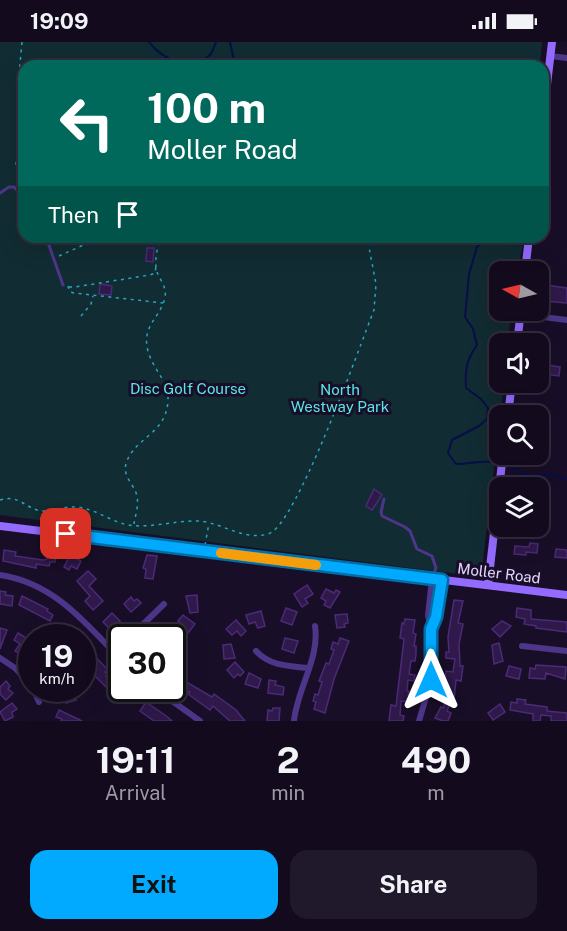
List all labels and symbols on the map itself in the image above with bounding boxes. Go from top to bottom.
north arrow [489,261,549,321]
park label: Disc Golf Course [130,380,246,397]
park label: North Westway Park [291,381,389,415]
pin [40,508,91,559]
street label: Moller Road [456,559,542,587]
speed limit sign: 30 [108,624,186,702]
position arrow [399,648,463,712]

